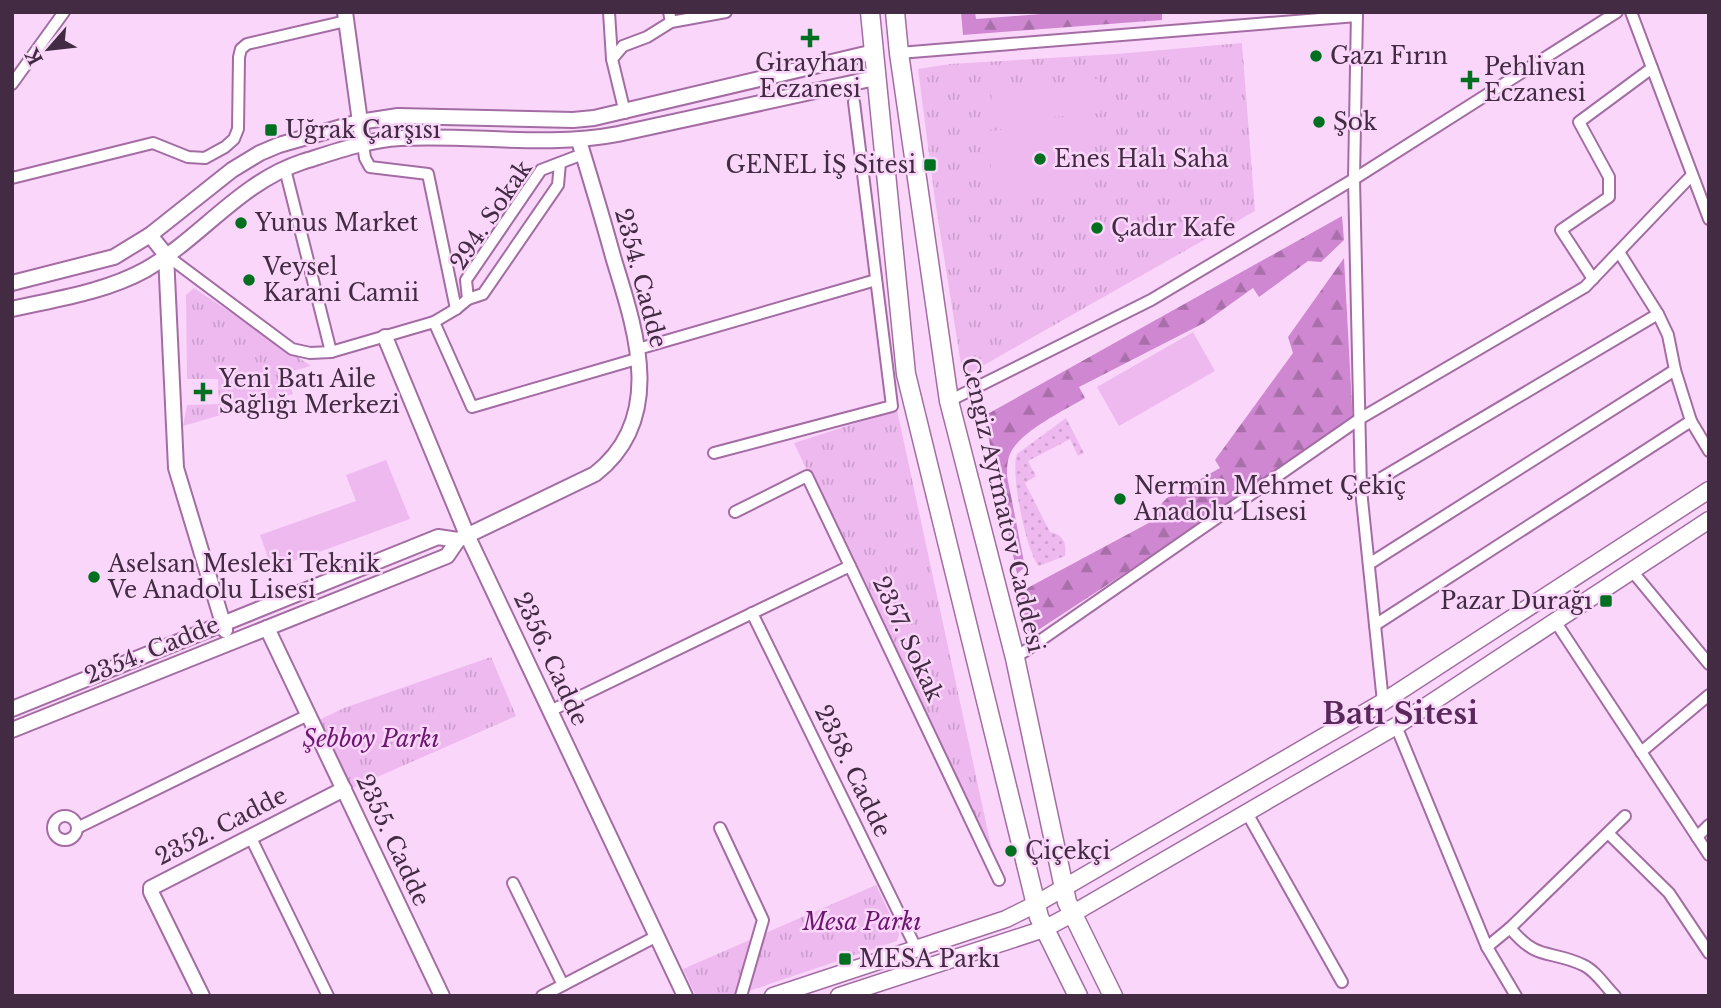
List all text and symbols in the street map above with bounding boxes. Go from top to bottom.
north arrow [14,14,84,84]
marker: Girayhan Eczanesi [802,30,818,46]
place label: Gazı Fırın [1330,42,1448,70]
text: K [20,43,48,69]
marker: Gazı Fırın [1308,48,1324,64]
place label: Girayhan Eczanesi [755,49,865,103]
place label: Pehlivan Eczanesi [1484,53,1586,107]
marker: Pehlivan Eczanesi [1462,72,1478,88]
place label: Şok [1333,108,1378,136]
marker: Şok [1311,114,1327,130]
place label: Uğrak Çarşısı [285,116,441,144]
marker: Uğrak Çarşısı [263,122,279,138]
place label: Enes Halı Saha [1054,145,1229,173]
place label: GENEL İŞ Sitesi [725,150,916,179]
marker: Enes Halı Saha [1032,151,1048,167]
street label: 294. Sokak [444,154,538,275]
marker: GENEL İŞ Sitesi [922,157,938,173]
street label: 2354. Cadde [609,205,673,351]
place label: Yunus Market [254,209,419,237]
place label: Çadır Kafe [1111,214,1236,242]
marker: Yunus Market [233,215,249,231]
marker: Çadır Kafe [1089,220,1105,236]
place label: Veysel Karani Camii [262,253,419,307]
marker: Veysel Karani Camii [241,272,257,288]
street label: Cengiz Aytmatov Caddesi [955,355,1051,655]
place label: Yeni Batı Aile Sağlığı Merkezi [218,365,400,419]
marker: Yeni Batı Aile Sağlığı Merkezi [193,382,213,402]
place label: Nermin Mehmet Çekiç Anadolu Lisesi [1133,472,1406,526]
marker: Nermin Mehmet Çekiç Anadolu Lisesi [1112,491,1128,507]
place label: Aselsan Mesleki Teknik Ve Anadolu Lisesi [107,550,381,604]
marker: Aselsan Mesleki Teknik Ve Anadolu Lisesi [86,569,102,585]
street label: 2357. Sokak [867,572,950,707]
place label: Pazar Durağı [1440,587,1592,615]
street label: 2356. Cadde [508,588,594,730]
marker: Pazar Durağı [1598,593,1614,609]
street label: 2354. Cadde [80,610,224,690]
district label: Batı Sitesi [1322,695,1478,732]
street label: 2358. Cadde [809,700,897,842]
park label: Şebboy Parkı [303,725,440,753]
street label: 2355. Cadde [350,770,436,910]
street label: 2352. Cadde [151,781,291,871]
place label: Çiçekçi [1025,837,1110,865]
marker: Çiçekçi [1003,843,1019,859]
park label: Mesa Parkı [802,908,921,936]
place label: MESA Parkı [859,945,1000,973]
marker: MESA Parkı [837,951,853,967]

